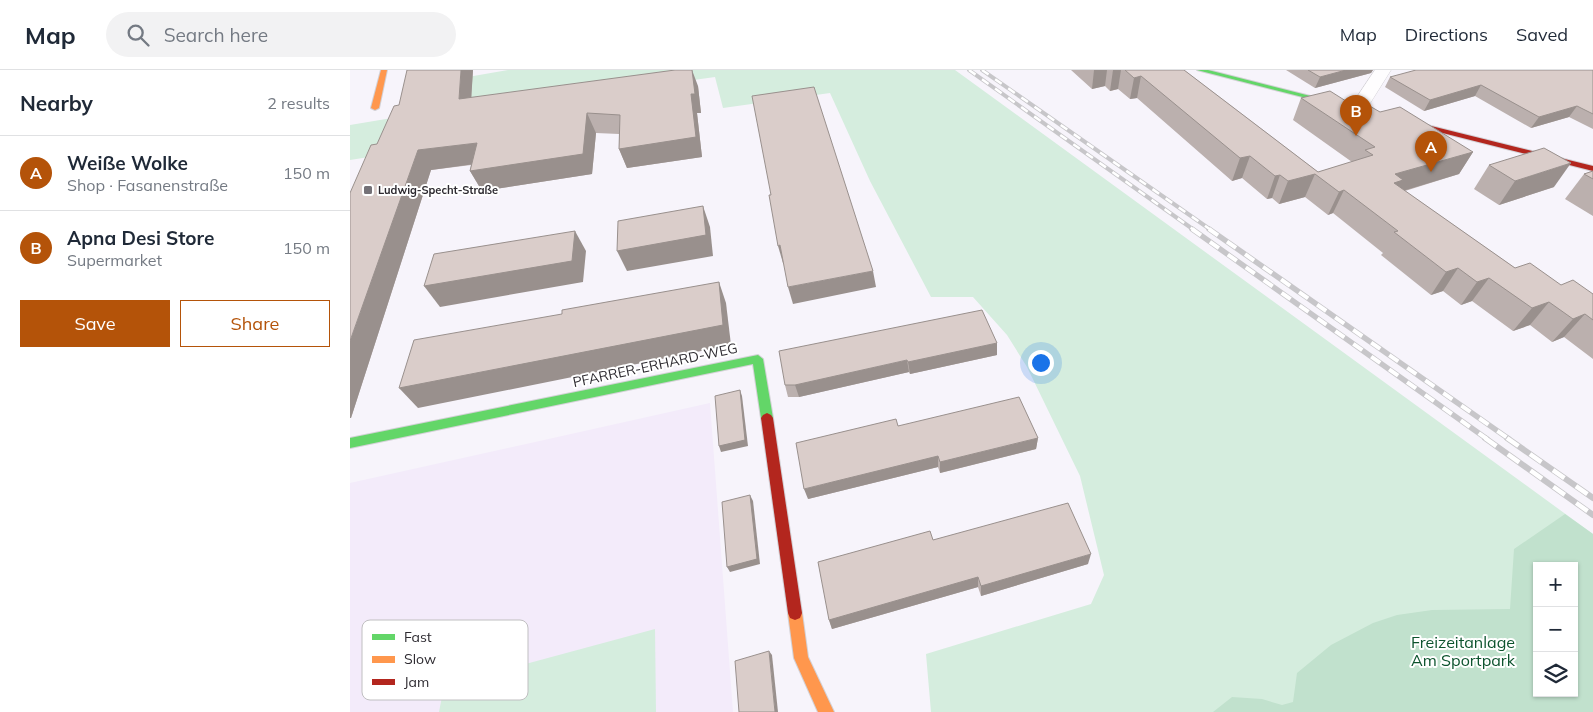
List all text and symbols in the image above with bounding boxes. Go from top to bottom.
search box [106,12,456,57]
text: Map [25,20,76,50]
icon: search [124,21,152,49]
text: Search here [164,23,268,47]
text: Map [1340,23,1377,46]
text: Directions [1405,23,1488,46]
text: Saved [1516,23,1568,46]
text: Nearby [20,90,93,116]
text: 2 results [267,93,330,113]
pin: B [1340,95,1372,136]
pin: A [1415,131,1447,172]
text: Weiße Wolke [67,151,188,175]
text: A [30,163,42,183]
text: 150 m [283,163,330,183]
text: Shop · Fasanenstraße [67,175,228,195]
place label: Ludwig-Specht-Straße [378,183,498,197]
marker: Ludwig-Specht-Straße [362,184,374,196]
text: Apna Desi Store [67,226,214,250]
text: B [30,238,42,258]
text: 150 m [283,238,330,258]
text: Supermarket [67,250,162,270]
button: Save [20,300,170,347]
button: Share [180,300,330,347]
street label: PFARRER-ERHARD-WEG [571,339,739,391]
your location [1028,350,1054,376]
map controls [1533,562,1578,697]
button: + [1533,562,1578,607]
button: − [1533,607,1578,652]
legend [362,620,528,700]
text: Fast [404,628,432,646]
park label: Freizeitanlage Am Sportpark [1411,632,1516,670]
text: Slow [404,650,436,668]
button: layers [1533,652,1578,697]
text: Jam [404,673,429,691]

